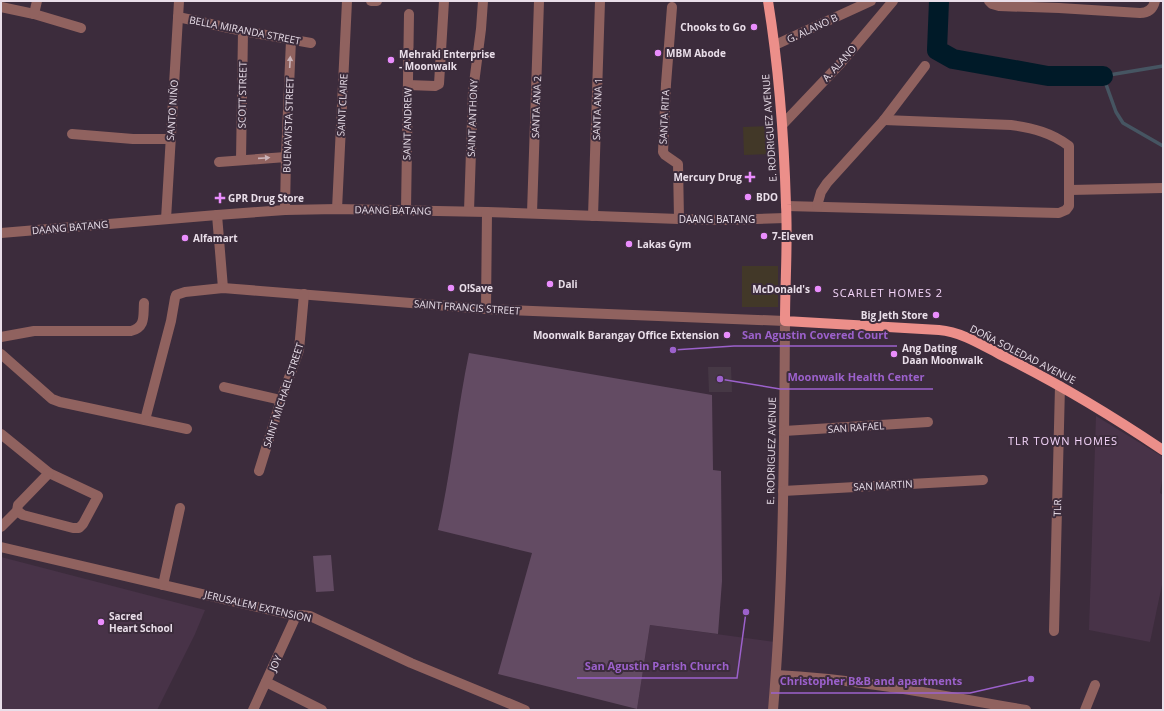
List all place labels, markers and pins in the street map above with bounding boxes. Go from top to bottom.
place label: Chooks to Go [680,20,746,34]
marker: Chooks to Go [749,22,759,32]
place label: MBM Abode [666,46,726,60]
place label: Mehraki Enterprise - Moonwalk [399,47,495,73]
marker: MBM Abode [653,48,663,58]
marker: Mehraki Enterprise - Moonwalk [386,55,396,65]
place label: Mercury Drug [673,170,742,184]
marker: Mercury Drug [745,172,755,182]
place label: BDO [756,190,778,204]
place label: GPR Drug Store [228,191,304,205]
marker: BDO [743,192,753,202]
marker: GPR Drug Store [215,193,225,203]
place label: 7-Eleven [772,229,814,243]
place label: Alfamart [193,231,238,245]
marker: 7-Eleven [759,231,769,241]
marker: Alfamart [180,233,190,243]
place label: Lakas Gym [637,237,691,251]
marker: Lakas Gym [624,239,634,249]
place label: Dali [558,277,578,291]
marker: Dali [545,279,555,289]
place label: O!Save [459,281,493,295]
place label: McDonald's [752,282,810,296]
marker: O!Save [446,283,456,293]
marker: McDonald's [813,284,823,294]
place label: Big Jeth Store [861,308,928,322]
marker: Big Jeth Store [931,310,941,320]
callout: San Agustin Covered Court [734,323,897,346]
place label: Moonwalk Barangay Office Extension [533,328,719,342]
marker: Moonwalk Barangay Office Extension [722,330,732,340]
place label: Ang Dating Daan Moonwalk [902,341,984,367]
marker: Ang Dating Daan Moonwalk [889,349,899,359]
callout: Moonwalk Health Center [780,366,933,389]
place label: Sacred Heart School [109,609,173,635]
marker: Sacred Heart School [96,617,106,627]
callout: San Agustin Parish Church [577,655,737,678]
callout: Christopher B&B and apartments [771,670,970,693]

